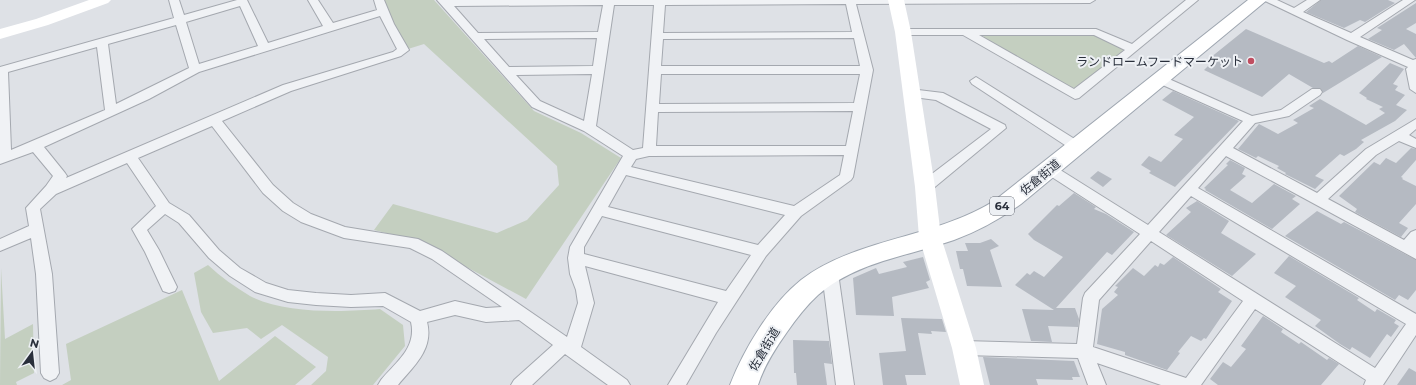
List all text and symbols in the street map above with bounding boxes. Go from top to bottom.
place label: ランドロームフードマーケット [1076,54,1243,69]
marker: ランドロームフードマーケット [1246,56,1256,66]
street label: 佐倉街道 [1017,156,1063,198]
road number: 64 [990,197,1014,215]
street label: 佐倉街道 [745,325,783,373]
north arrow [12,333,52,373]
text: N [28,335,41,351]

